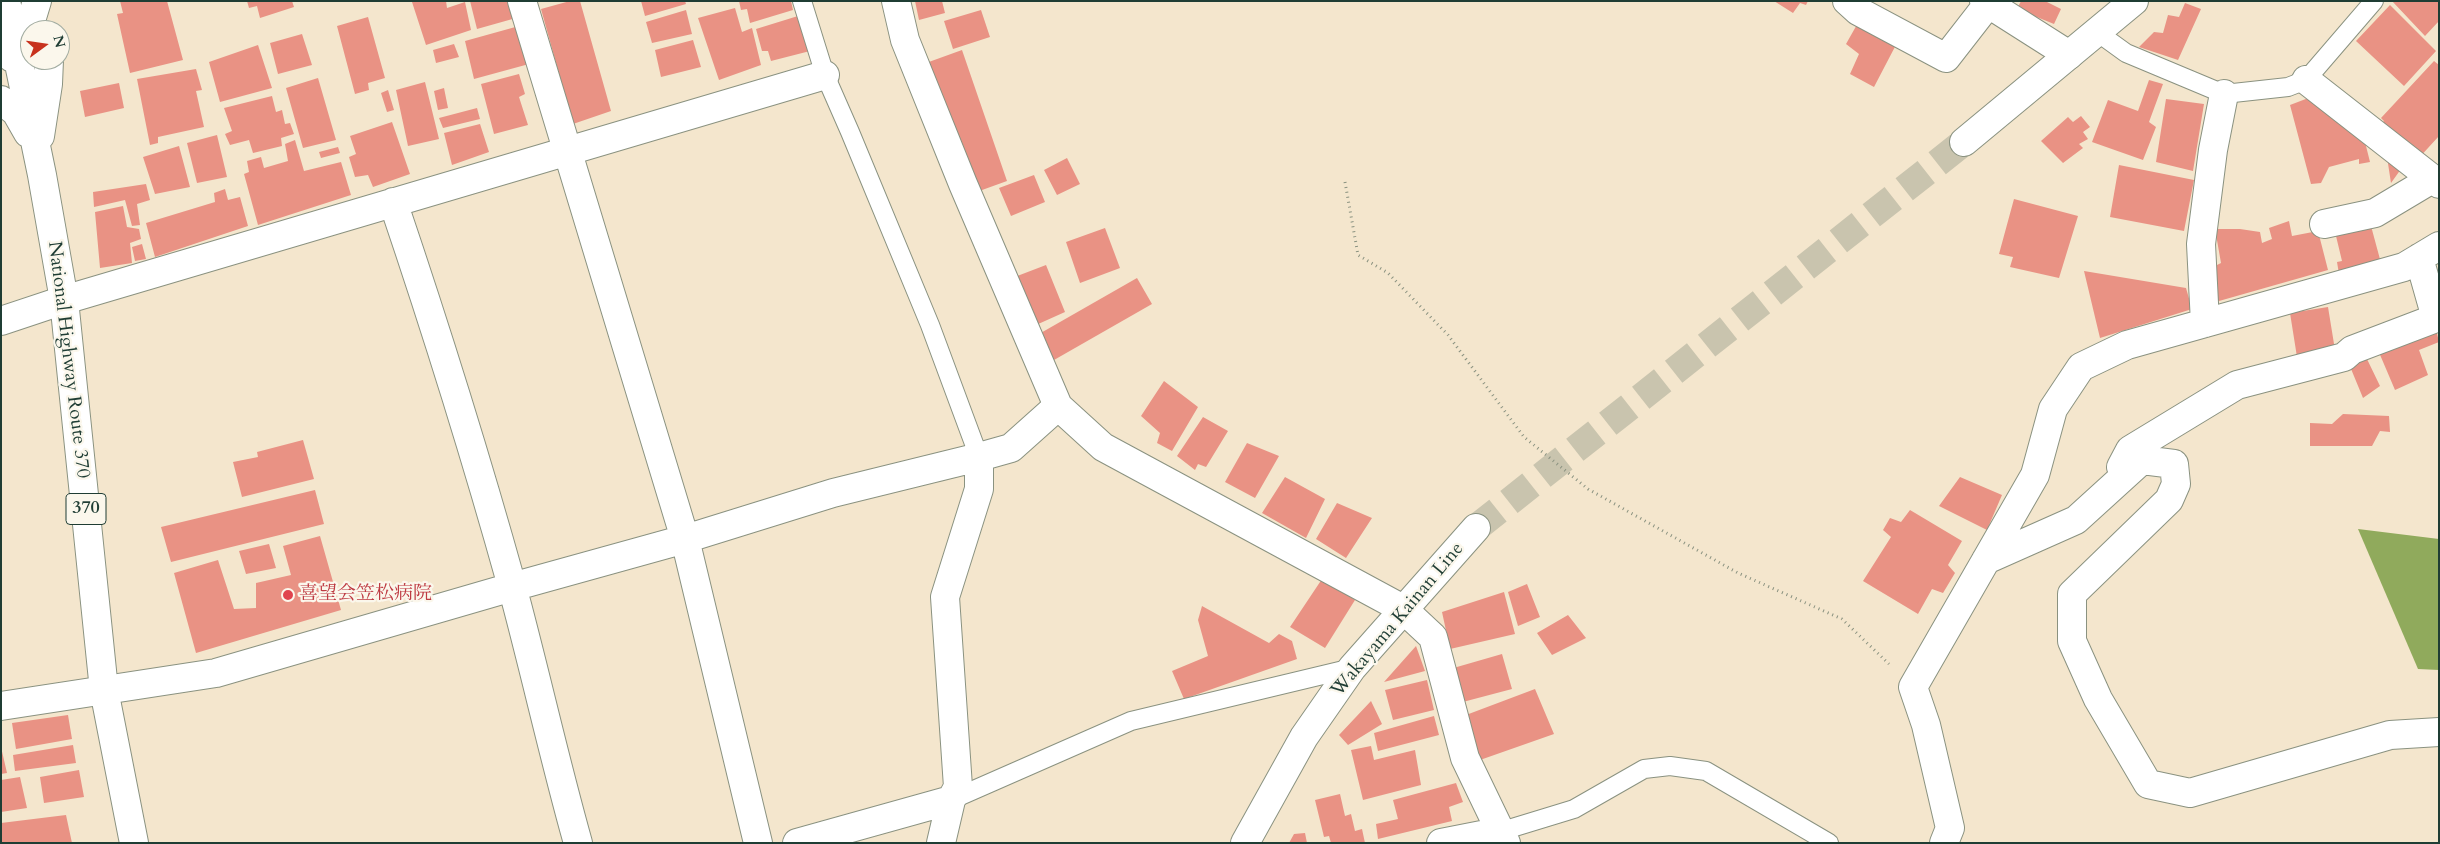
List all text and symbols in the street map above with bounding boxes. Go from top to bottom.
north arrow [20,20,70,70]
text: N [48,33,70,50]
street label: National Highway Route 370 [42,240,94,480]
road number: 370 [66,494,106,524]
street label: Wakayama Kainan Line [1327,538,1469,702]
place label: 喜望会笠松病院 [299,584,432,606]
marker: 喜望会笠松病院 [281,588,295,602]

